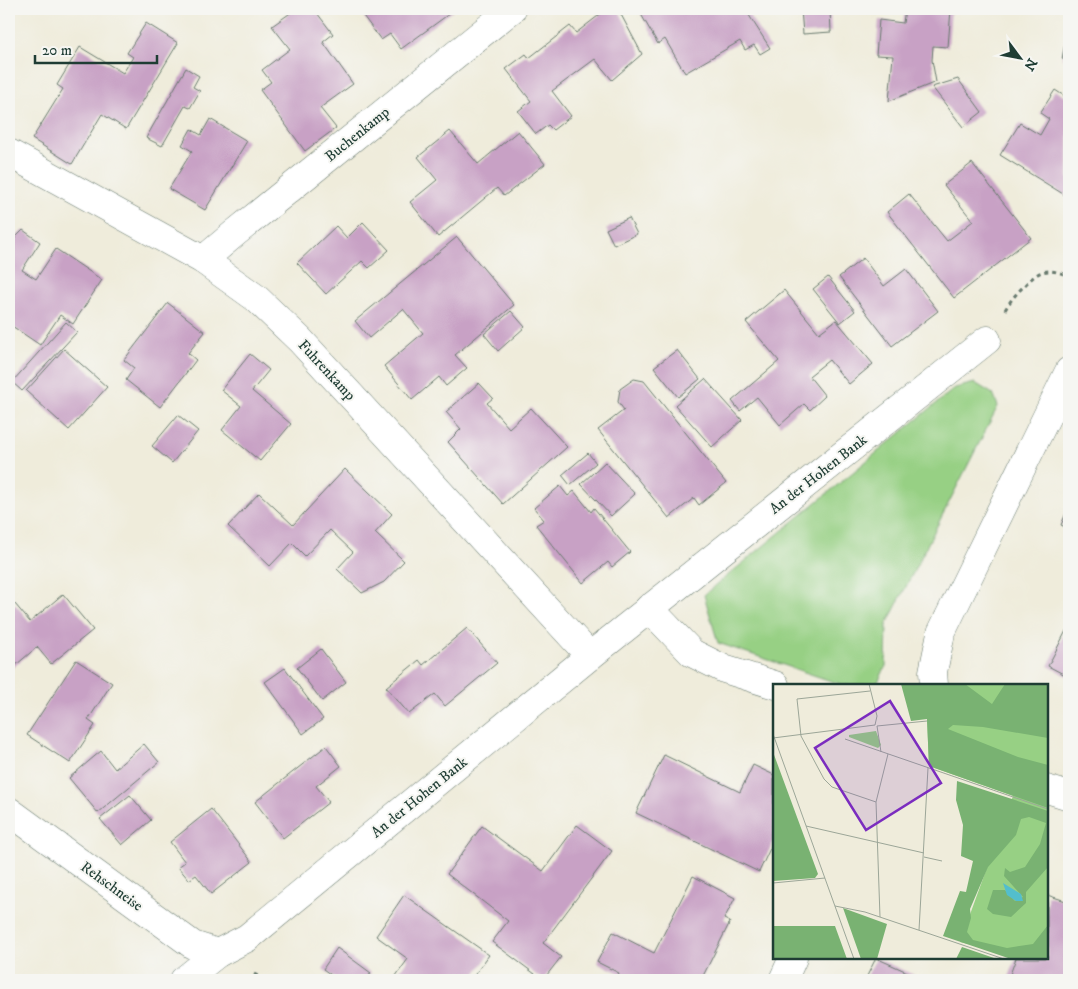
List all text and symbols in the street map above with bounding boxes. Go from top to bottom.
scale bar [35,32,158,64]
north arrow [996,32,1046,82]
text: 20 m [42,41,72,60]
text: N [1019,55,1041,74]
street label: Buchenkamp [321,102,394,166]
street label: Fuhrenkamp [294,336,360,405]
street label: An der Hohen Bank [766,430,871,518]
inset map [773,684,1048,959]
street label: An der Hohen Bank [367,752,472,842]
street label: Rehschneise [77,857,147,915]

